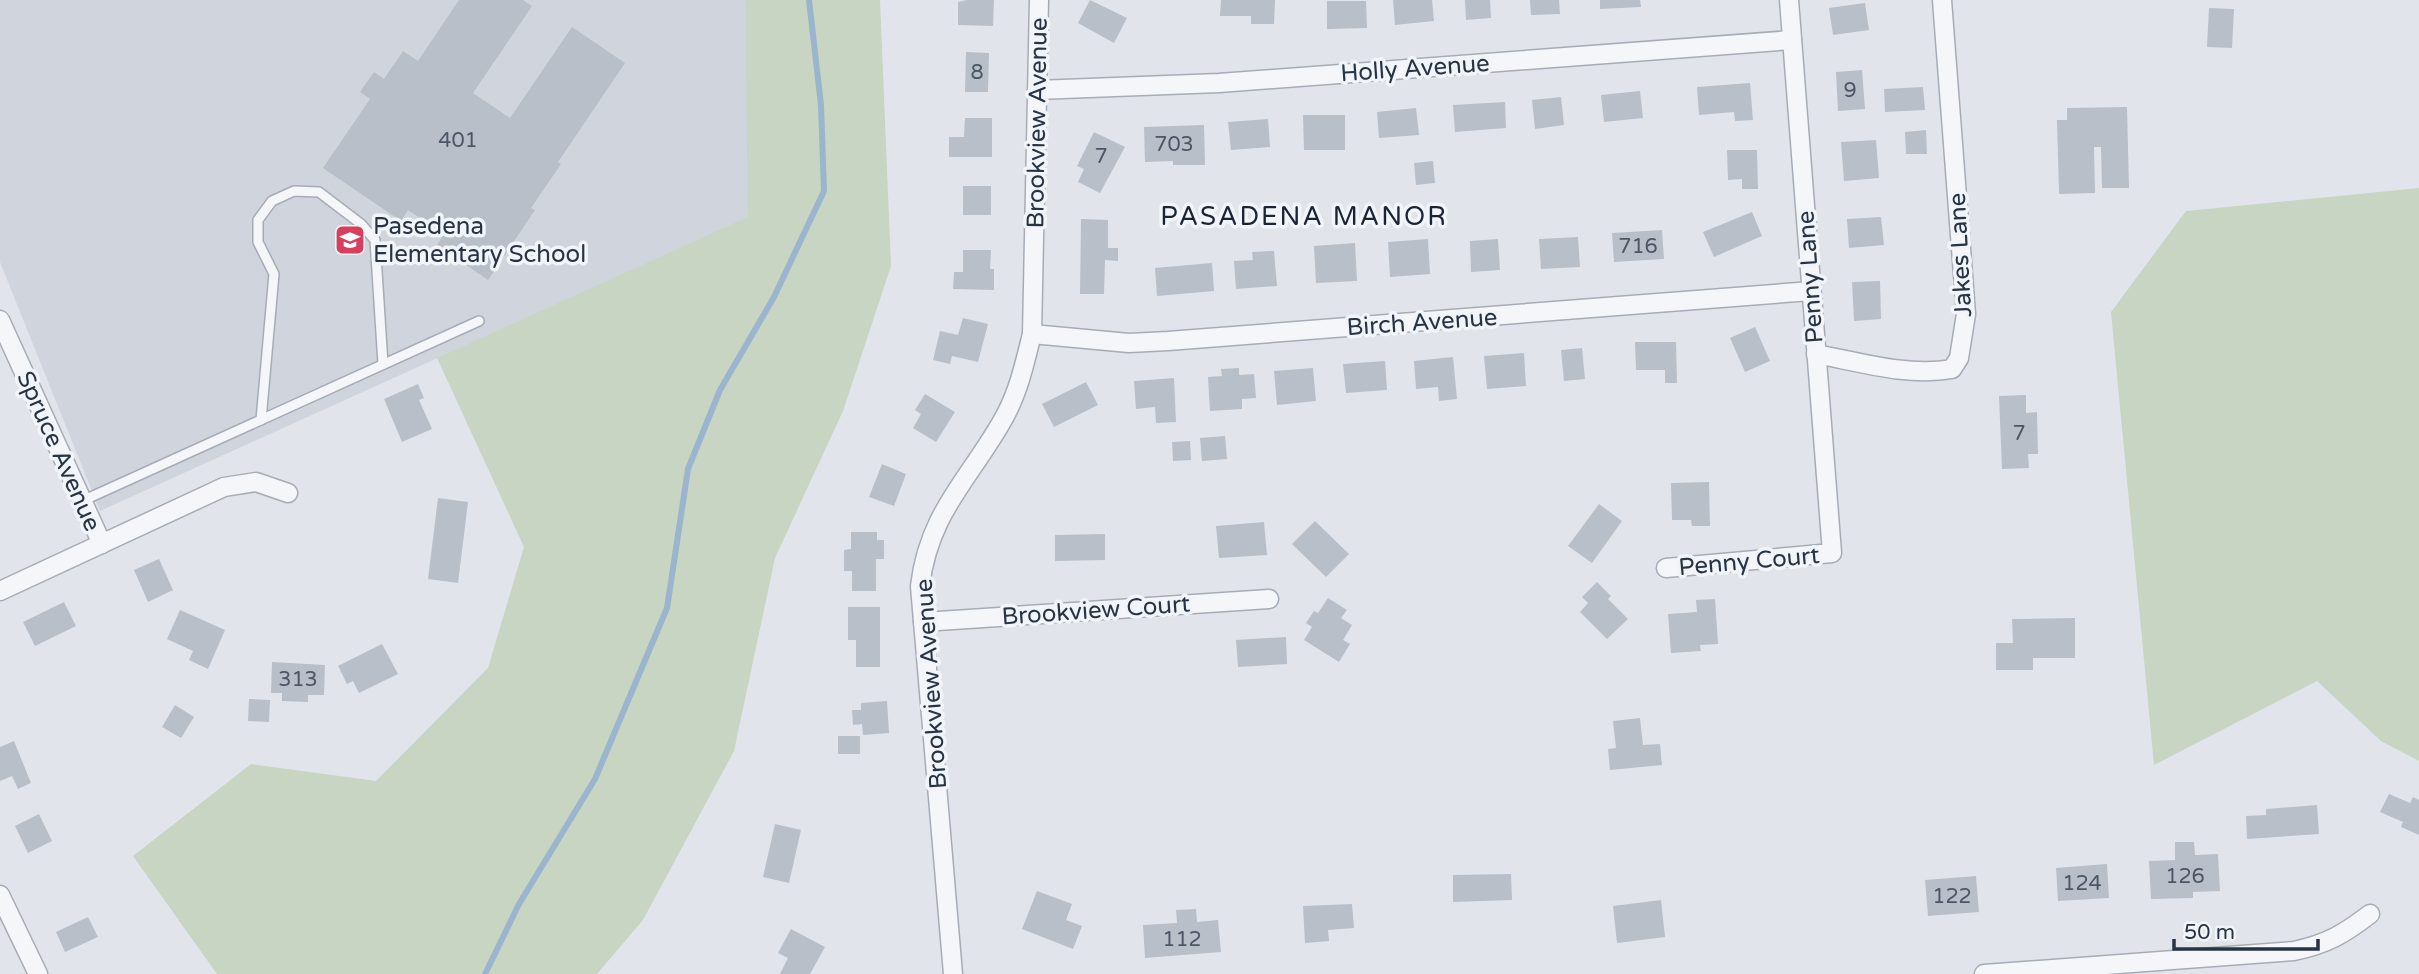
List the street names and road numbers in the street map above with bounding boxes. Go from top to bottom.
street label: Brookview Avenue [1021,17,1054,229]
street label: Holly Avenue [1340,49,1491,88]
street label: Jakes Lane [1943,192,1978,318]
street label: Penny Lane [1791,210,1830,344]
street label: Birch Avenue [1346,303,1498,342]
street label: Spruce Avenue [10,367,107,536]
street label: Penny Court [1677,541,1821,582]
street label: Brookview Avenue [910,578,953,790]
street label: Brookview Court [1001,589,1191,632]

